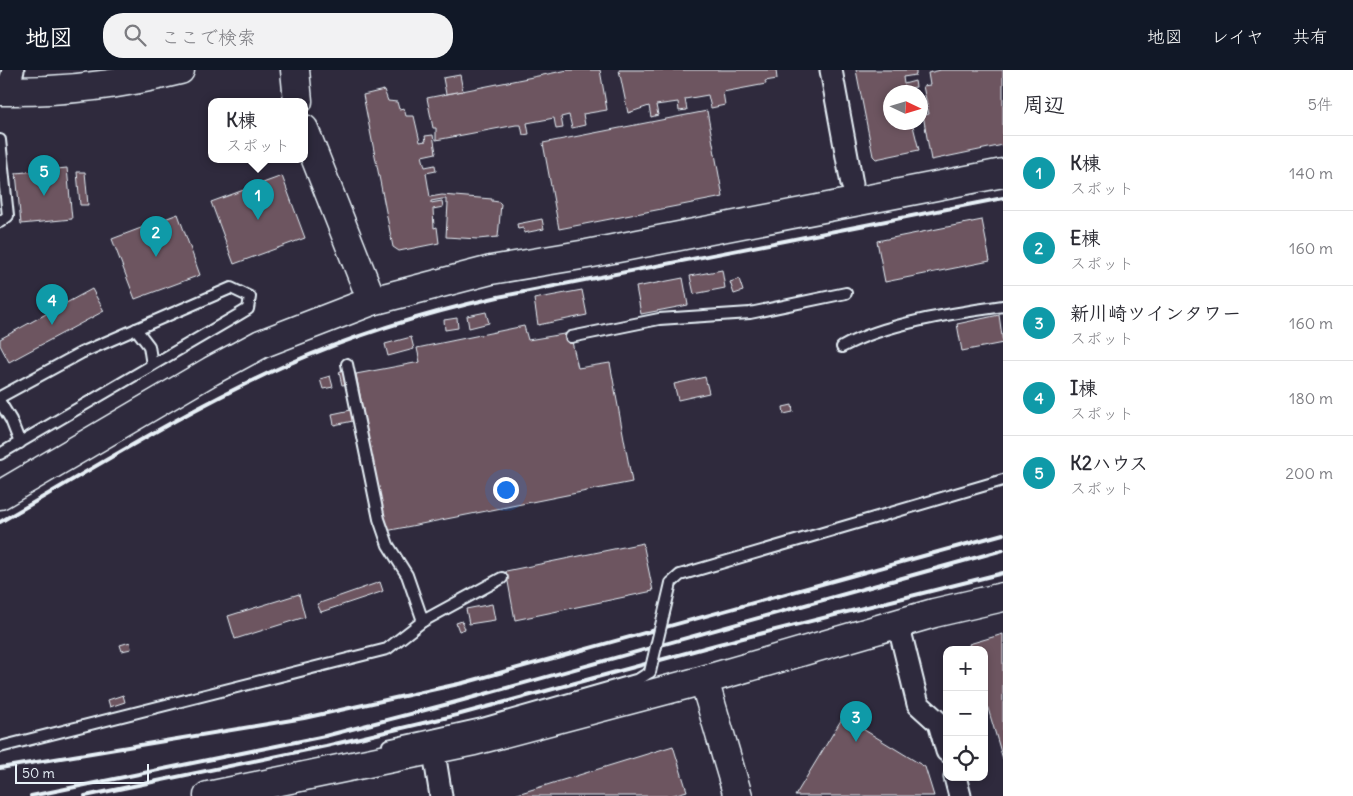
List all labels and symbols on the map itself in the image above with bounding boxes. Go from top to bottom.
north arrow [883,85,928,130]
pin: 5 [28,155,60,196]
pin: 1 [242,179,274,220]
pin: 2 [140,216,172,257]
pin: 4 [36,284,68,325]
your location [493,477,519,503]
pin: 3 [840,701,872,742]
scale bar [15,761,149,784]

